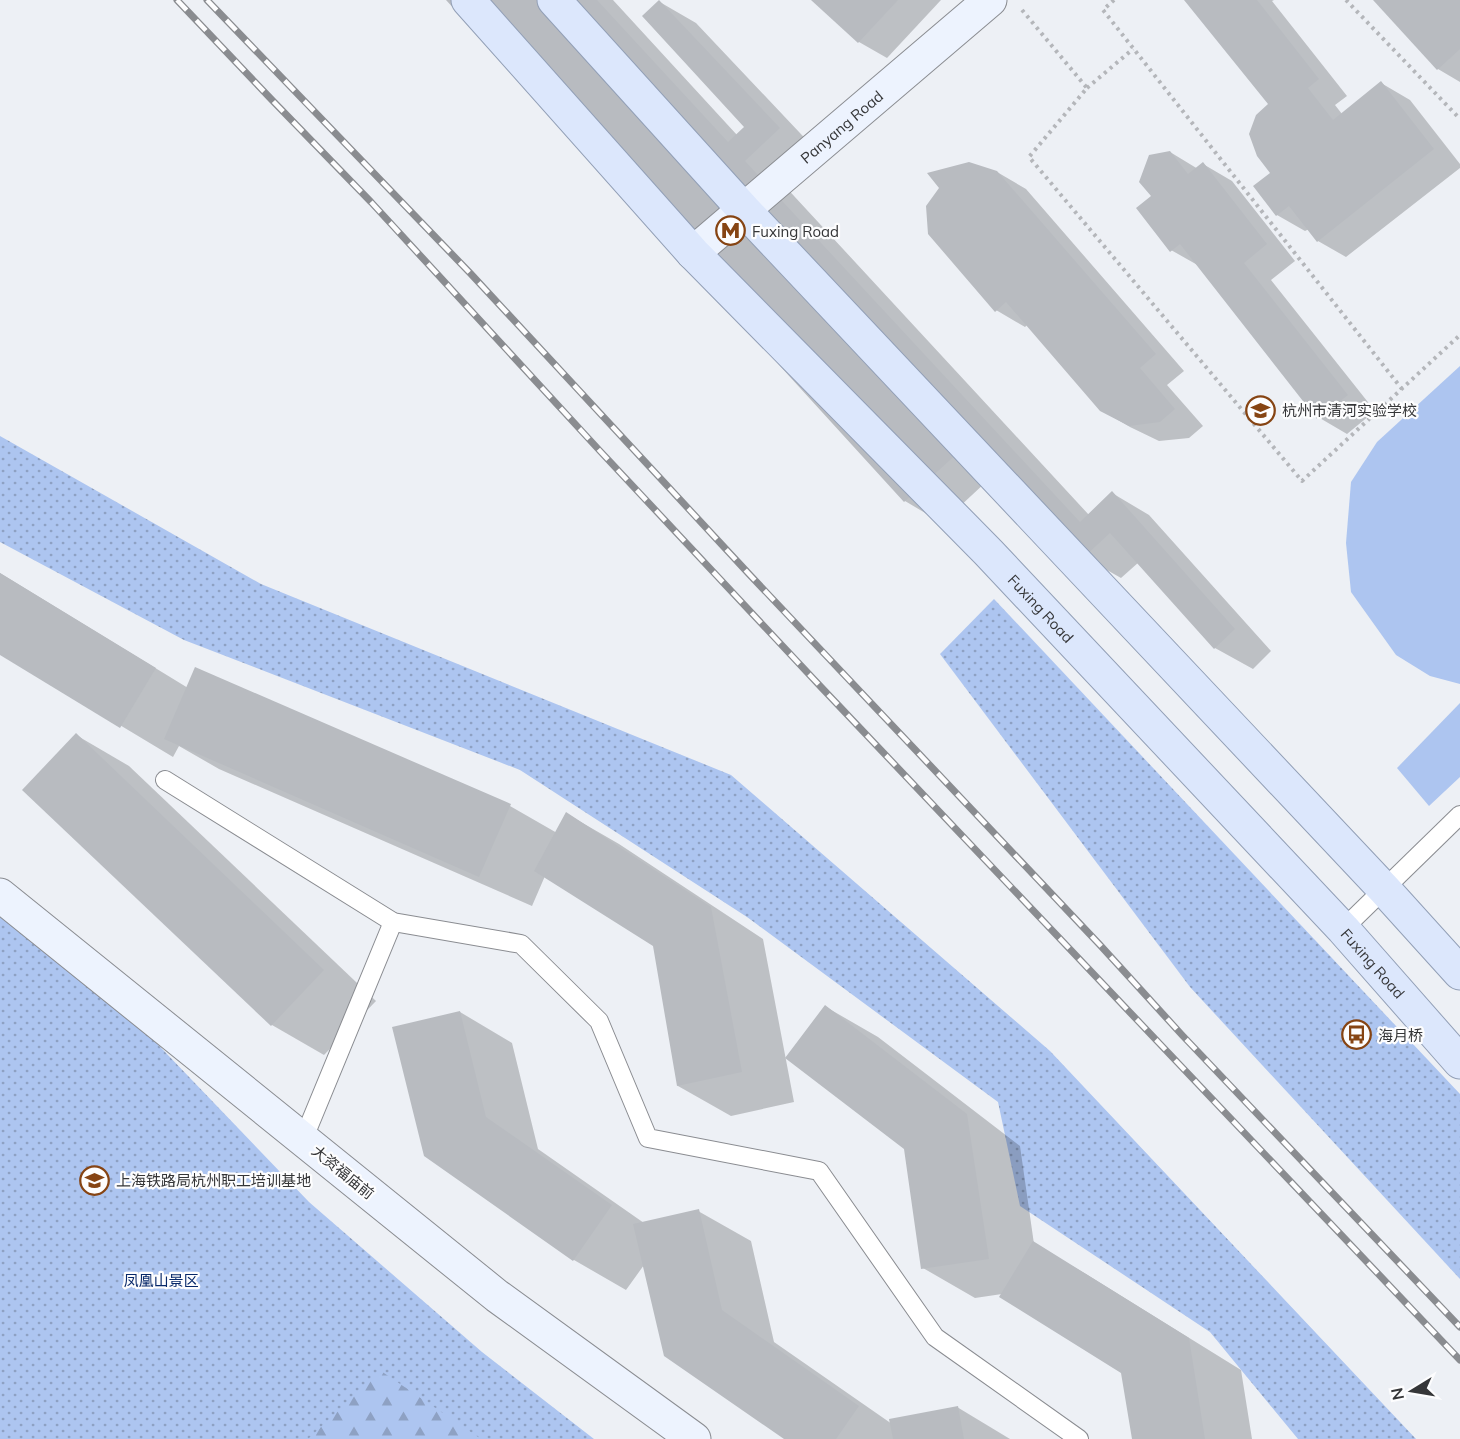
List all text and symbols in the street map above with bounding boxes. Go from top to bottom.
street label: Panyang Road [796,86,887,167]
metro station icon: Fuxing Road [715,215,747,247]
place label: Fuxing Road [752,222,839,241]
school or university icon: 杭州市清河实验学校 [1245,394,1277,426]
place label: 杭州市清河实验学校 [1282,401,1417,420]
street label: Fuxing Road [1004,570,1078,647]
street label: Fuxing Road [1337,924,1409,1002]
bus stop icon: 海月桥 [1341,1019,1373,1051]
place label: 海月桥 [1378,1026,1423,1045]
street label: 大资福庙前 [308,1141,378,1203]
school or university icon: 上海铁路局杭州职工培训基地 [79,1164,111,1196]
place label: 上海铁路局杭州职工培训基地 [116,1171,311,1190]
park label: 凤凰山景区 [123,1271,199,1290]
north arrow [1382,1361,1442,1421]
text: N [1386,1386,1408,1402]

